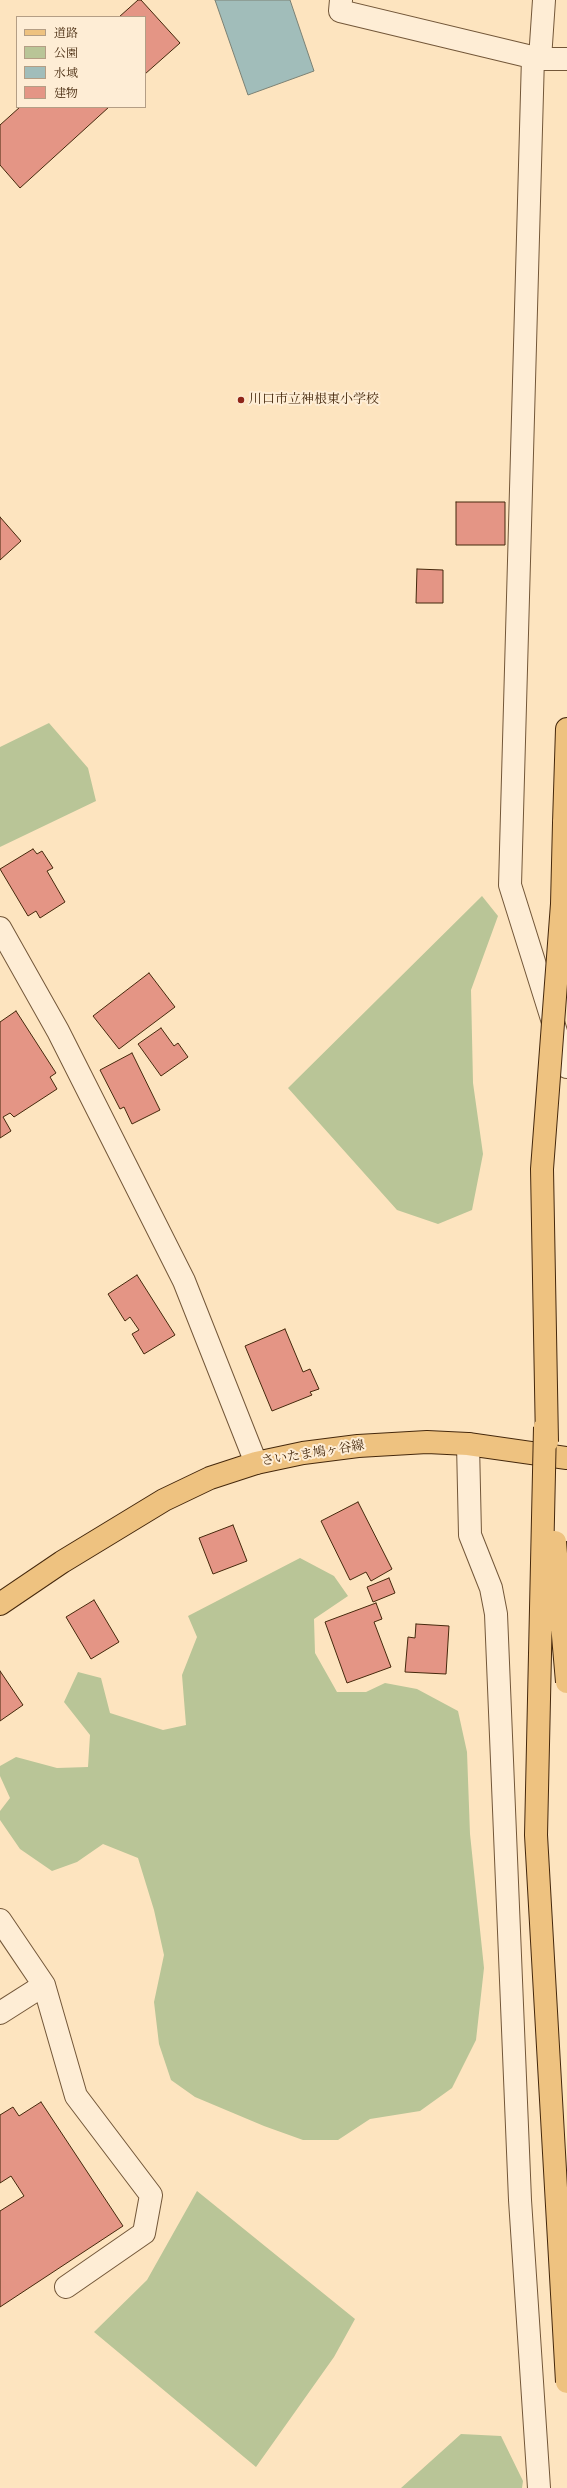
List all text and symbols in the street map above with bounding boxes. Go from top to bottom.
legend [16,16,146,108]
text: 道路 [54,25,78,41]
text: 公園 [54,45,78,61]
text: 水域 [54,65,78,81]
text: 建物 [54,85,78,101]
place label: 川口市立神根東小学校 [249,392,379,408]
marker: 川口市立神根東小学校 [236,395,246,405]
street label: さいたま鳩ヶ谷線 [260,1438,366,1470]

